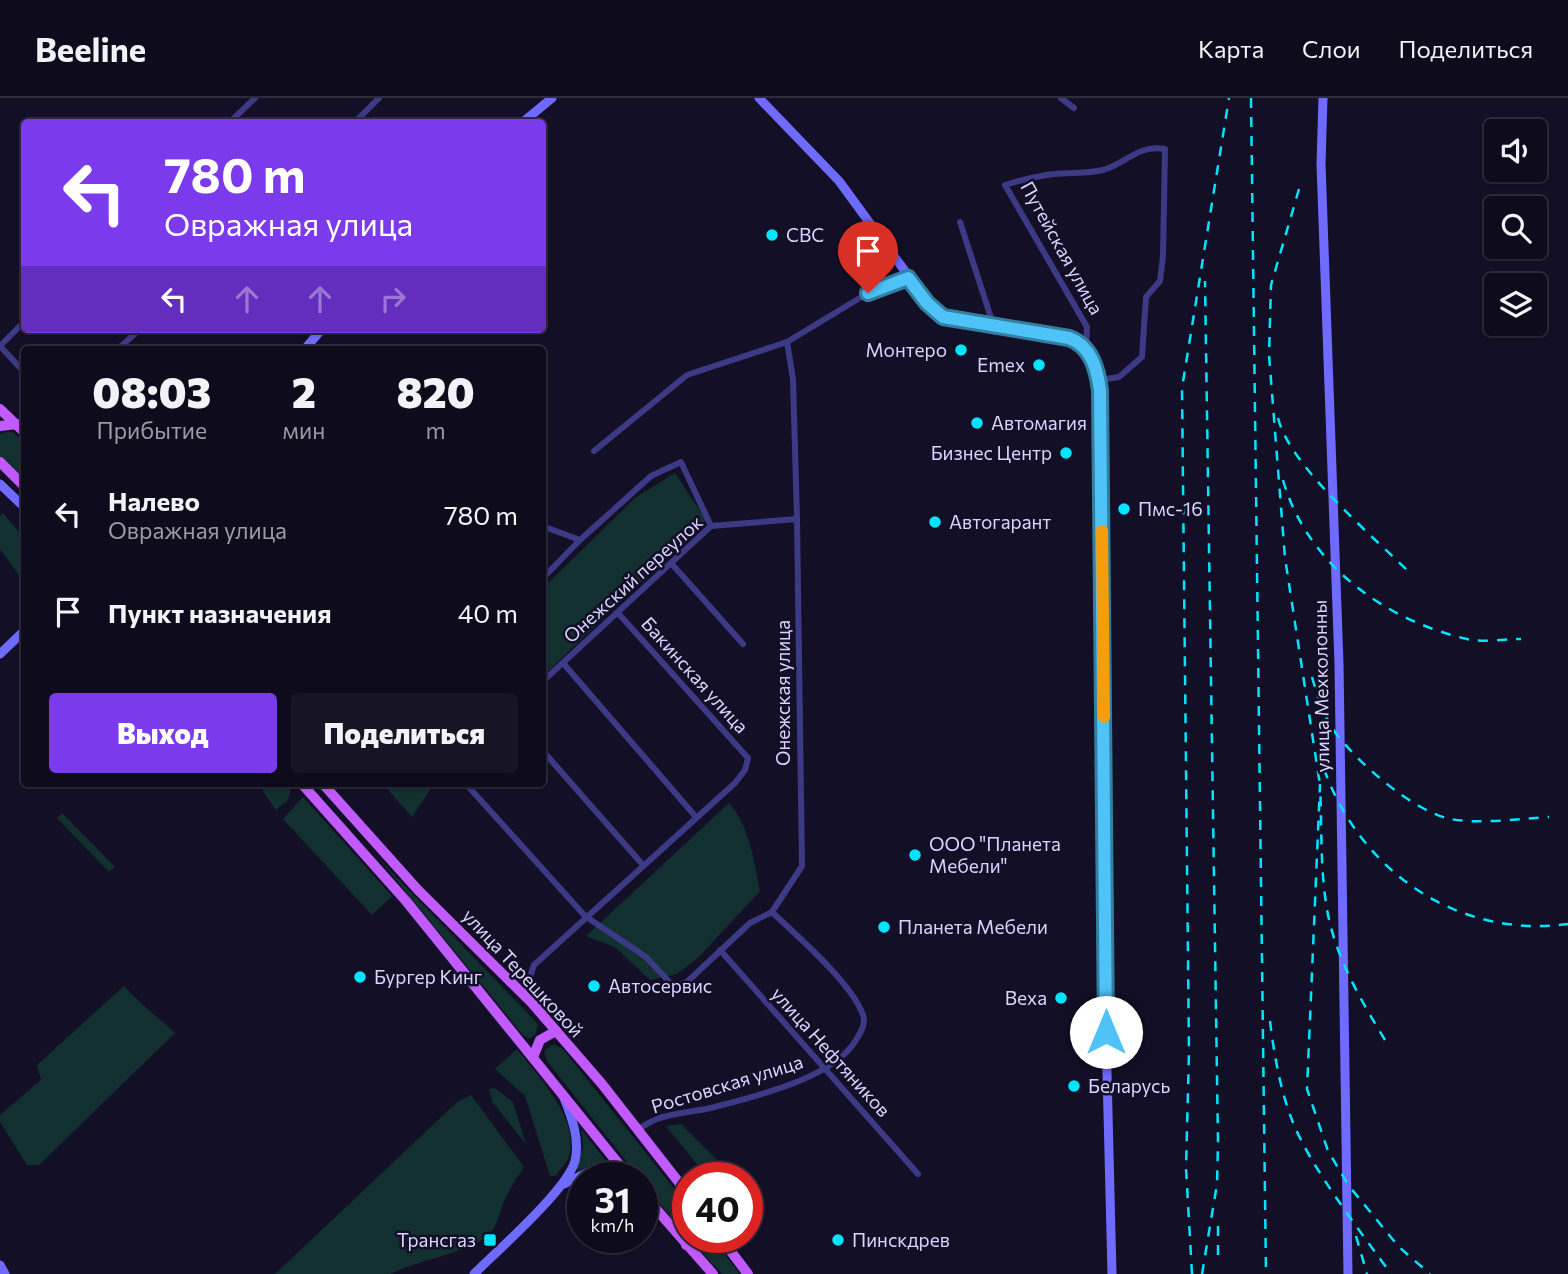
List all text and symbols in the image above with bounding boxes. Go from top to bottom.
text: Beeline [35,28,146,69]
text: Карта [1198,34,1264,63]
text: Слои [1302,34,1360,63]
text: Поделиться [1398,34,1533,63]
map controls [1484,119,1547,336]
button: sound [1484,119,1547,182]
text: 780 m [164,143,306,203]
icon: left [49,147,140,238]
street label: Путейская улица [1016,177,1109,318]
button: search [1484,196,1547,259]
text: Овражная улица [164,203,413,243]
pin [838,221,898,293]
place label: СВС [786,223,824,246]
marker: СВС [764,227,780,243]
icon: arrive [849,232,887,270]
button: layers [1484,273,1547,336]
icon: left [155,280,193,318]
icon: ahead [228,280,266,318]
icon: ahead [301,280,339,318]
icon: right [374,280,412,318]
place label: Монтеро [865,338,947,361]
marker: Монтеро [953,342,969,358]
place label: Emex [977,353,1025,376]
marker: Emex [1031,357,1047,373]
text: 08:03 [92,365,211,417]
text: 2 [292,365,316,417]
text: 820 [397,365,475,417]
place label: Автомагия [991,411,1087,434]
marker: Автомагия [969,415,985,431]
text: Прибытие [97,416,207,444]
text: мин [283,416,325,444]
text: m [426,416,446,444]
place label: Бизнес Центр [931,441,1052,464]
marker: Бизнес Центр [1058,445,1074,461]
text: Налево [108,485,200,516]
icon: left [49,495,87,533]
place label: Пмс-16 [1138,497,1203,520]
text: 780 m [444,499,518,530]
marker: Пмс-16 [1116,501,1132,517]
street label: Онежский переулок [558,510,707,647]
place label: Автогарант [949,510,1051,533]
marker: Автогарант [927,514,943,530]
text: Овражная улица [108,516,287,544]
icon: arrive [49,593,87,631]
text: Пункт назначения [108,597,332,628]
text: 40 m [458,597,518,628]
street label: улица Мехколонны [1307,600,1334,772]
street label: Бакинская улица [637,612,754,738]
street label: Онежская улица [771,620,794,766]
button: Выход [49,693,277,773]
button: Поделиться [291,693,518,773]
place label: ООО "Планета Мебели" [929,832,1061,877]
marker: ООО "Планета Мебели" [907,847,923,863]
street label: улица Терешковой [458,904,589,1041]
place label: Планета Мебели [898,915,1048,938]
marker: Планета Мебели [876,919,892,935]
place label: Бургер Кинг [374,965,482,988]
marker: Бургер Кинг [352,969,368,985]
place label: Автосервис [608,974,712,997]
marker: Автосервис [586,978,602,994]
street label: улица Нефтяников [767,982,896,1121]
place label: Веха [1005,986,1047,1009]
marker: Веха [1053,990,1069,1006]
position arrow [1069,995,1143,1069]
street label: Ростовская улица [648,1049,806,1118]
place label: Беларусь [1088,1074,1171,1097]
marker: Беларусь [1066,1078,1082,1094]
speed limit sign: 40 [672,1162,763,1253]
text: 31 [594,1177,631,1220]
text: km/h [591,1214,634,1236]
place label: Трансгаз [397,1228,476,1251]
place label: Пинскдрев [852,1228,950,1251]
marker: Трансгаз [482,1232,498,1248]
marker: Пинскдрев [830,1232,846,1248]

